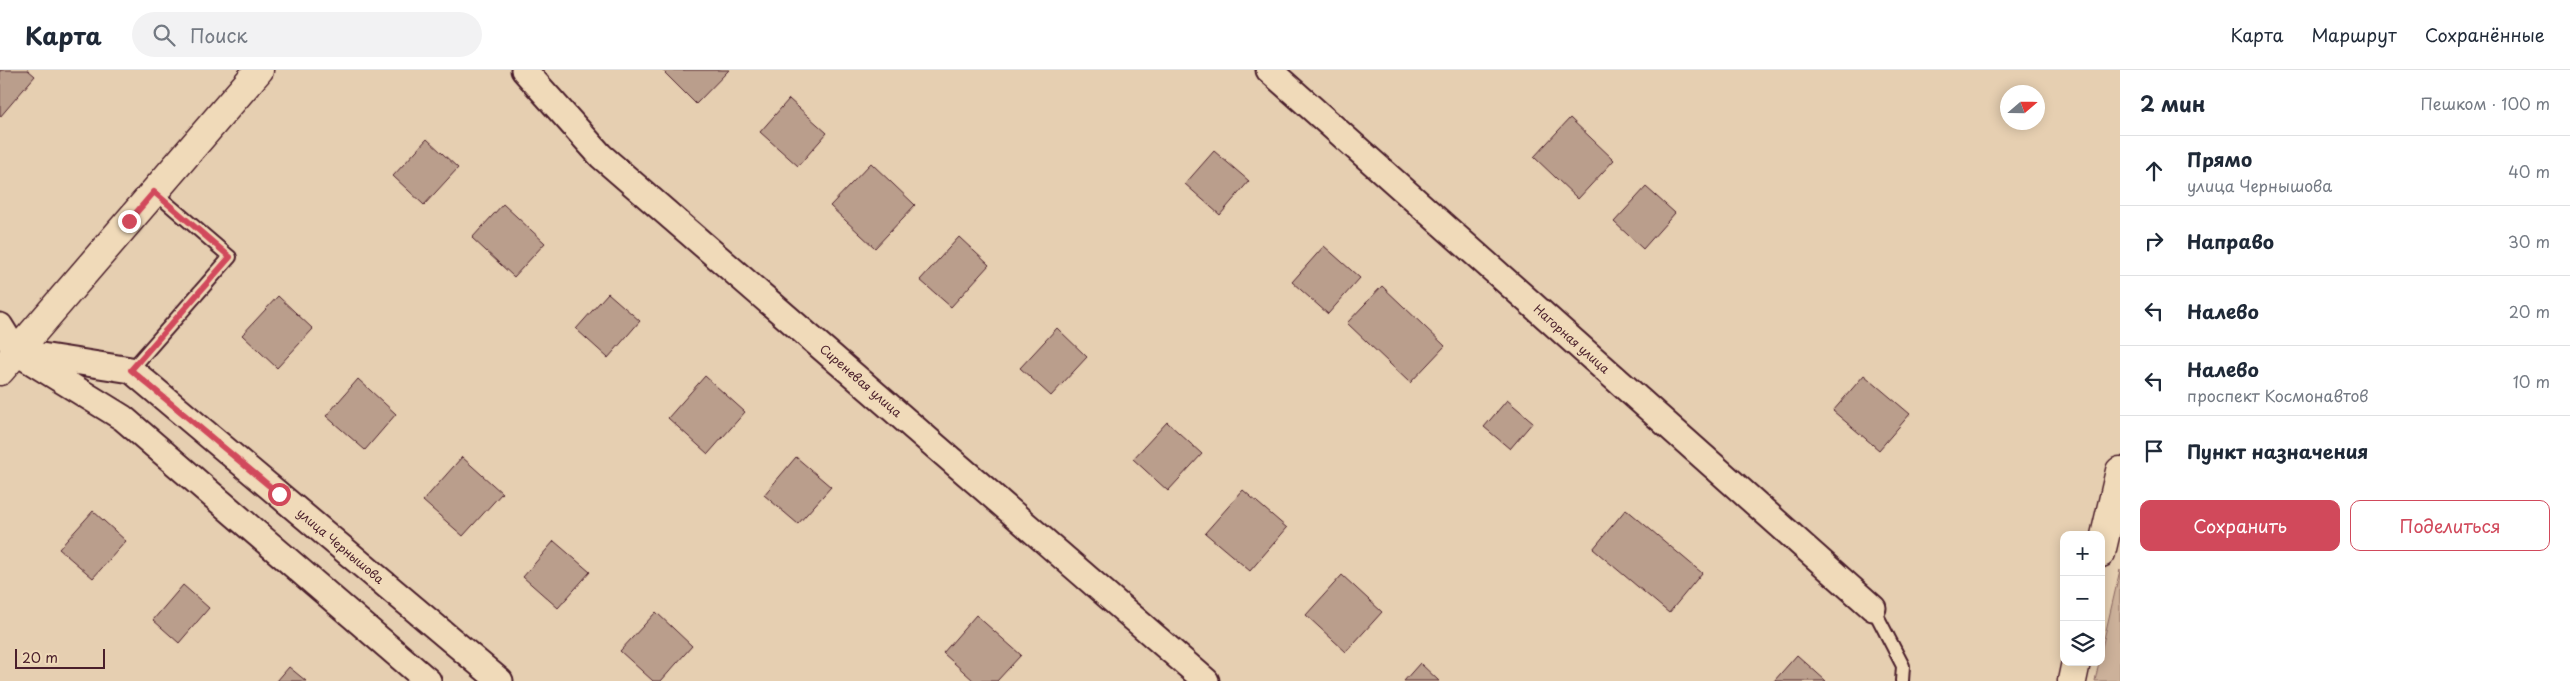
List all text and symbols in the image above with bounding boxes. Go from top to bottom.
search box [132,12,482,57]
text: Карта [25,17,102,53]
icon: search [150,21,178,49]
text: Поиск [190,21,248,49]
text: Карта [2231,21,2283,48]
text: Маршрут [2311,21,2397,48]
text: Сохранённые [2425,21,2545,48]
north arrow [2000,85,2045,130]
text: 2 мин [2140,87,2205,119]
text: Пешком · 100 m [2420,91,2550,115]
text: Прямо [2187,145,2252,173]
icon: ahead [2140,157,2168,185]
text: 40 m [2508,159,2550,183]
text: улица Чернышова [2187,173,2332,197]
route end [118,210,141,233]
icon: right [2140,227,2168,255]
text: Направо [2187,227,2274,255]
text: 30 m [2508,229,2550,253]
icon: left [2140,297,2168,325]
text: Налево [2187,297,2259,325]
text: 20 m [2509,299,2550,323]
street label: Нагорная улица [1530,300,1614,378]
street label: Сиреневая улица [816,340,906,421]
text: Налево [2187,355,2259,383]
icon: left [2140,367,2168,395]
text: 10 m [2513,369,2550,393]
text: проспект Космонавтов [2187,383,2369,407]
icon: arrive [2140,437,2168,465]
text: Пункт назначения [2187,437,2368,465]
route start [268,483,291,506]
button: Сохранить [2140,500,2340,551]
button: Поделиться [2350,500,2550,551]
street label: улица Чернышова [293,504,389,588]
map controls [2060,531,2105,666]
button: + [2060,531,2105,576]
button: − [2060,576,2105,621]
button: layers [2060,621,2105,666]
scale bar [15,646,105,669]
text: 20 m [22,647,58,668]

